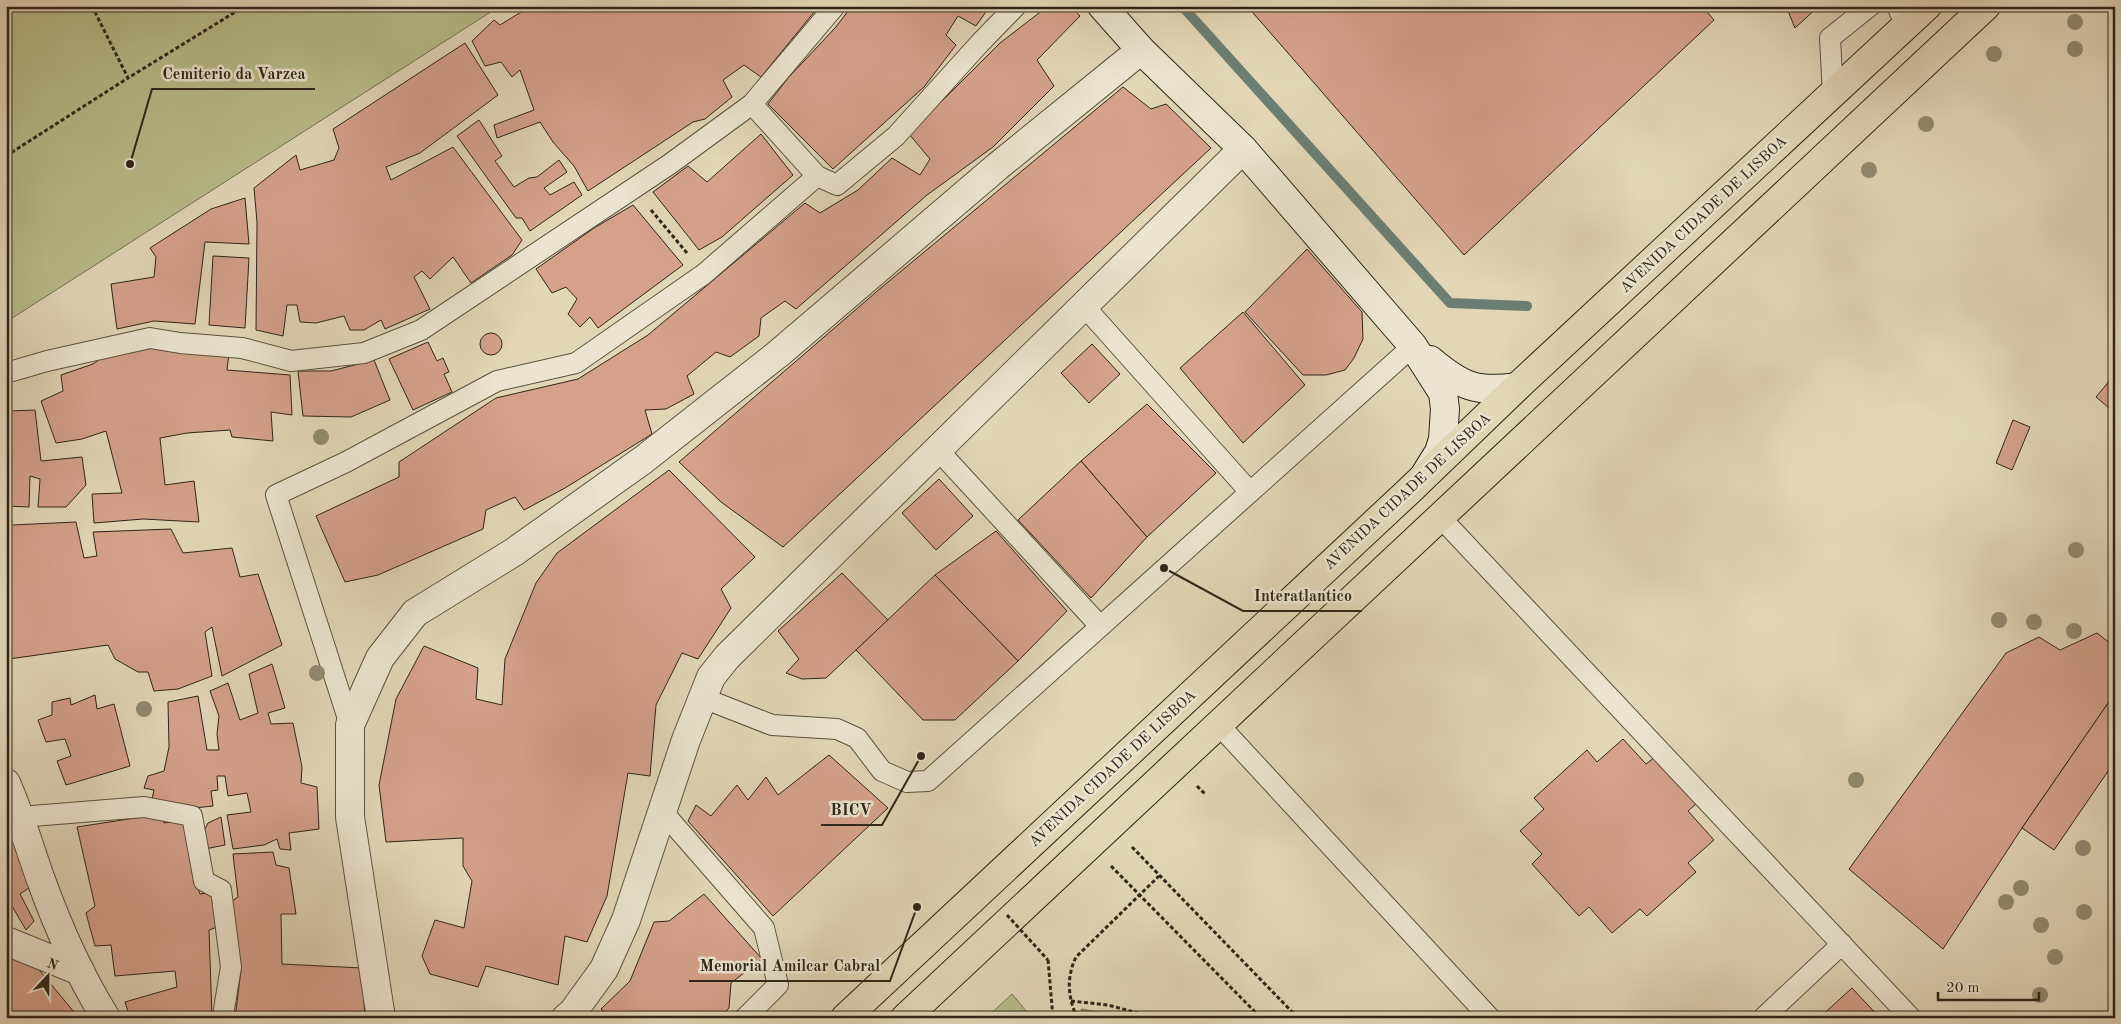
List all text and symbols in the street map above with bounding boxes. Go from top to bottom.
callout: Cemiterio da Varzea [152,58,315,89]
text: Cemiterio da Varzea [162,67,306,83]
street label: AVENIDA CIDADE DE LISBOA [1618,134,1791,296]
street label: AVENIDA CIDADE DE LISBOA [1322,411,1495,573]
callout: Interatlantico [1243,580,1362,611]
text: Interatlantico [1254,589,1352,605]
street label: AVENIDA CIDADE DE LISBOA [1027,688,1200,850]
callout: BICV [821,794,882,825]
text: BICV [830,803,872,819]
callout: Memorial Amilcar Cabral [689,950,890,981]
north arrow [22,952,72,1002]
text: N [45,956,60,973]
text: Memorial Amilcar Cabral [700,959,880,975]
scale bar [1938,969,2040,1001]
text: 20 m [1946,981,1980,996]

